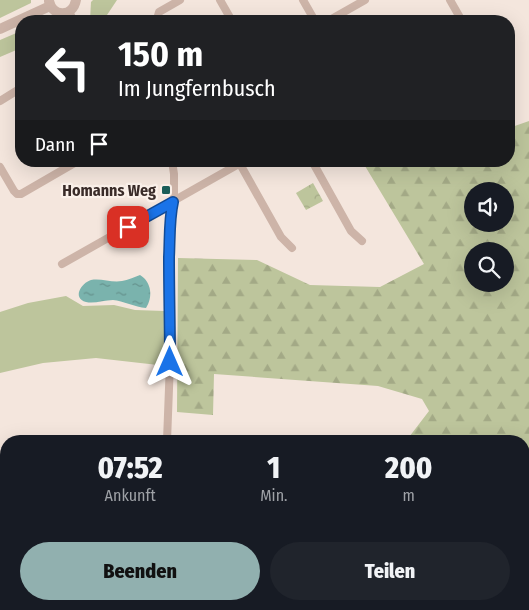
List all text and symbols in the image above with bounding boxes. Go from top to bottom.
text: 150 m [118,33,203,75]
icon: left [35,35,100,100]
text: Im Jungfernbusch [118,75,276,102]
icon: arrive [85,130,113,158]
text: Dann [35,133,75,156]
place label: Homanns Weg [62,181,156,200]
map controls [464,182,514,292]
button: sound [464,182,514,232]
marker: Homanns Weg [160,184,172,196]
pin [107,206,149,248]
icon: arrive [114,213,142,241]
button: search [464,242,514,292]
position arrow [143,335,195,387]
text: 07:52 [98,450,163,486]
text: 1 [267,450,280,486]
text: 200 [385,450,432,486]
text: Ankunft [105,486,156,505]
text: Min. [260,486,287,505]
text: m [403,486,415,505]
button: Beenden [20,542,260,600]
button: Teilen [270,542,510,600]

